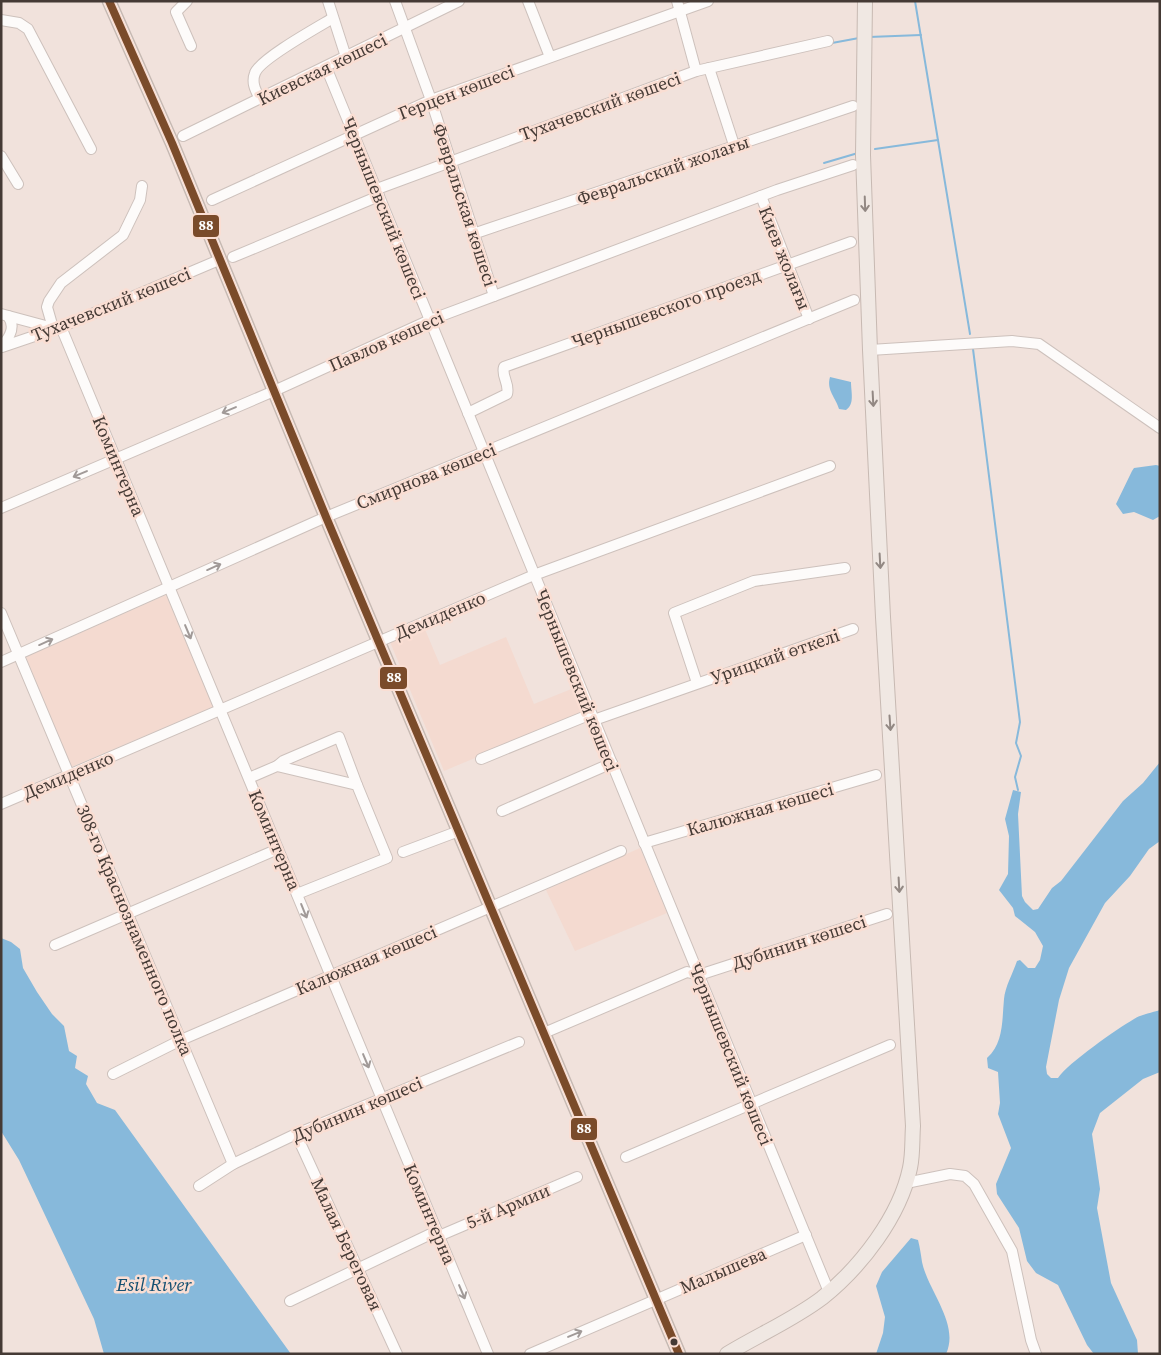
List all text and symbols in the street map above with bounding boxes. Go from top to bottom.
street label: Киевская көшесі [253,27,391,111]
street label: Герцен көшесі [394,58,518,126]
street label: Тухачевский көшесі [516,65,684,147]
street label: Чернышевский көшесі [336,113,432,303]
street label: Февральская көшесі [427,120,503,290]
street label: Февральский жолағы [574,129,752,211]
one-way arrow [860,196,869,212]
street label: Киев жолағы [753,202,817,314]
line badge: 88 [192,214,220,238]
text: 88 [198,215,214,235]
street label: Тухачевский көшесі [28,261,194,347]
street label: Чернышевского проезд [568,262,764,354]
street label: Павлов көшесі [324,304,448,378]
one-way arrow [868,390,877,406]
one-way arrow [222,406,237,416]
street label: Коминтерна [87,412,152,521]
street label: Смирнова көшесі [353,437,499,515]
one-way arrow [73,470,88,480]
one-way arrow [876,553,885,569]
one-way arrow [206,561,221,571]
street label: Демиденко [391,585,489,645]
street label: Чернышевский көшесі [529,585,625,775]
street label: Урицкий өткелі [707,622,843,690]
one-way arrow [183,624,193,639]
one-way arrow [38,636,53,646]
line badge: 88 [379,666,408,690]
text: 88 [386,667,402,687]
one-way arrow [886,715,895,731]
street label: Демиденко [19,745,117,805]
street label: Калюжная көшесі [684,776,836,842]
street label: Коминтерна [243,786,308,895]
street label: 308-го Краснознаменного полка [71,801,200,1060]
one-way arrow [894,877,903,893]
one-way arrow [300,903,309,918]
street label: Дубинин көшесі [729,909,869,975]
street label: Калюжная көшесі [291,919,441,1001]
street label: Чернышевский көшесі [683,959,779,1149]
one-way arrow [362,1053,371,1068]
street label: Дубинин көшесі [288,1070,426,1148]
line badge: 88 [570,1117,598,1141]
text: 88 [576,1118,592,1138]
street label: Коминтерна [398,1160,463,1269]
street label: Малая Береговая [305,1173,389,1315]
street label: 5-й Армии [462,1177,554,1235]
street label: Малышева [676,1240,771,1299]
water label: Esil River [115,1271,193,1297]
one-way arrow [458,1284,468,1299]
one-way arrow [567,1329,582,1339]
unlabelled marker [669,1337,679,1347]

